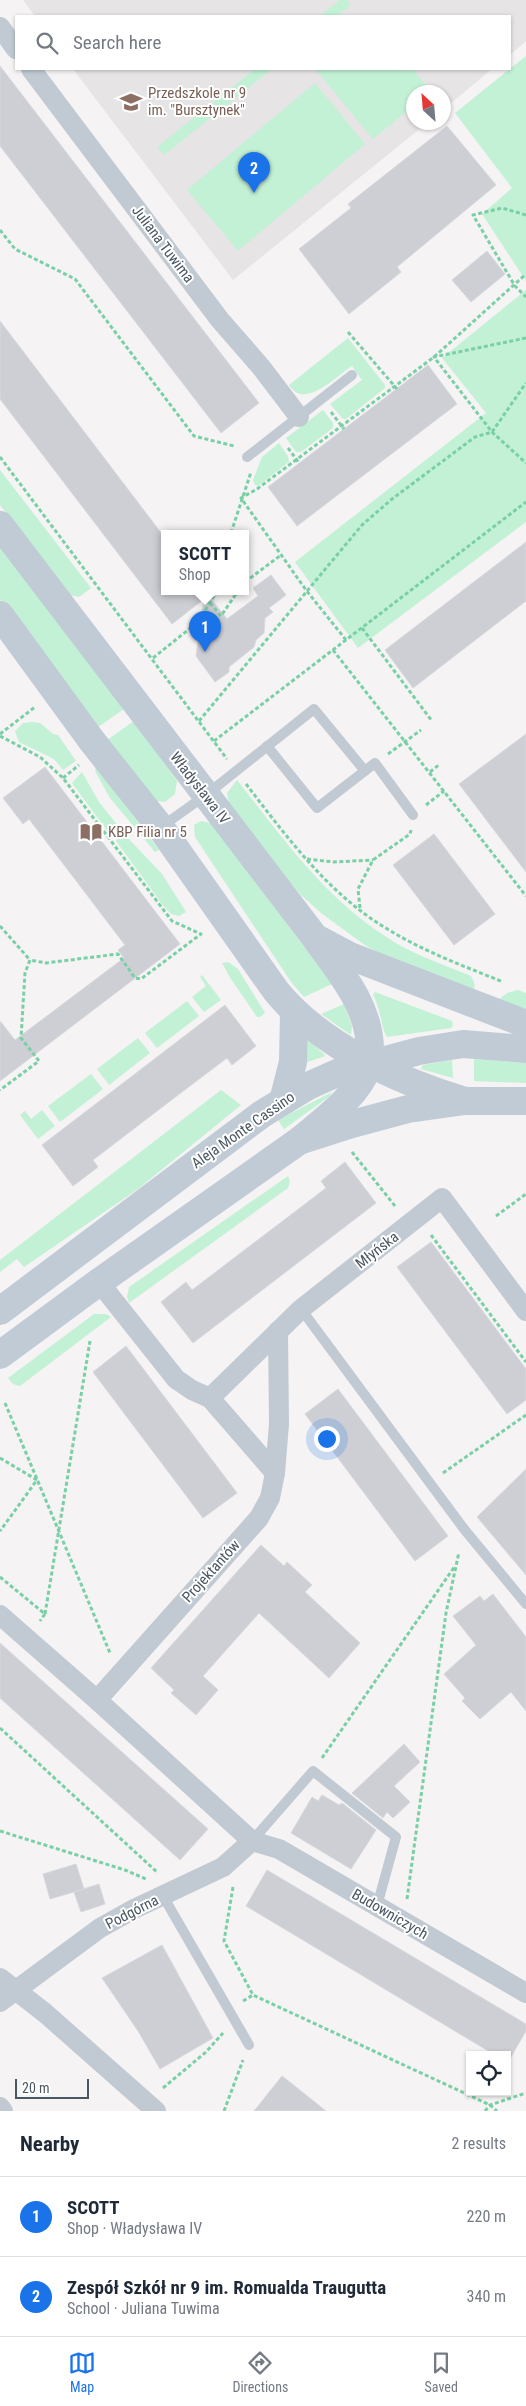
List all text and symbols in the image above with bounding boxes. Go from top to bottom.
search box [15,15,511,70]
icon: search [33,29,61,57]
text: Search here [73,31,161,54]
place label: Przedszkole nr 9 im. "Bursztynek" [148,84,246,119]
north arrow [406,85,451,130]
school or university icon: Przedszkole nr 9 im. "Bursztynek" [118,89,144,115]
pin: 2 [238,152,270,193]
street label: Juliana Tuwima [128,202,198,286]
popup [161,530,249,595]
text: SCOTT [179,542,231,565]
text: Shop [179,565,211,584]
pin: 1 [189,611,221,652]
street label: Władysława IV [166,748,234,828]
library icon: KBP Filia nr 5 [78,819,104,845]
place label: KBP Filia nr 5 [108,823,187,841]
street label: Aleja Monte Cassino [188,1088,298,1172]
street label: Młyńska [352,1228,402,1272]
your location [314,1426,340,1452]
street label: Projektantów [178,1536,244,1606]
street label: Budowniczych [349,1885,431,1943]
street label: Podgórna [102,1891,162,1933]
map controls [466,2051,511,2096]
button: locate [466,2051,511,2096]
scale bar [15,2076,89,2099]
text: 20 m [22,2080,50,2096]
text: Nearby [20,2132,79,2156]
text: 2 results [451,2134,506,2153]
text: SCOTT [67,2196,120,2219]
text: 1 [32,2207,40,2226]
text: 220 m [467,2207,506,2226]
text: Shop · Władysława IV [67,2219,202,2238]
text: Zespół Szkół nr 9 im. Romualda Traugutta [67,2276,386,2299]
text: 2 [32,2287,40,2306]
text: 340 m [467,2287,506,2306]
text: School · Juliana Tuwima [67,2299,220,2318]
tab: Map [68,2349,96,2395]
tab: Directions [232,2349,288,2395]
tab: Saved [425,2349,458,2395]

